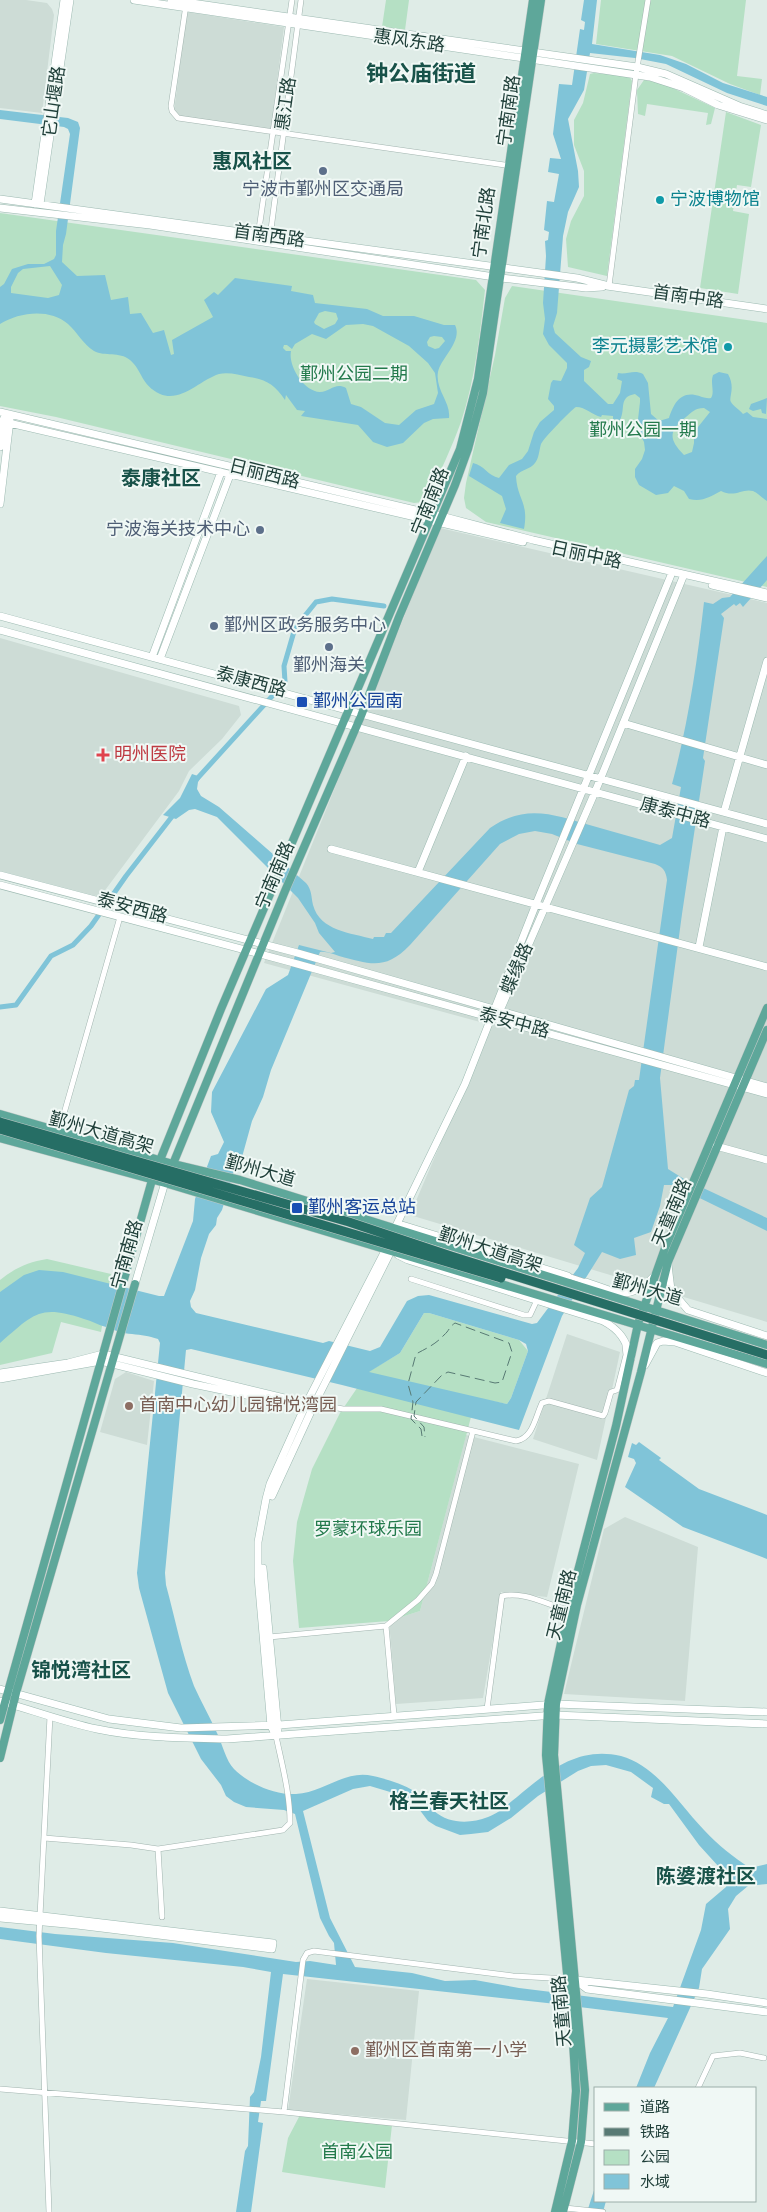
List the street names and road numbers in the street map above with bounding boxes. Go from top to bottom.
street label: 惠风东路 [372,26,446,58]
street label: 它山堰路 [39,65,71,139]
street label: 宁南南路 [494,74,526,148]
street label: 惠江路 [272,76,302,132]
street label: 宁南北路 [469,186,501,260]
street label: 首南西路 [232,221,306,253]
street label: 首南中路 [651,282,725,314]
street label: 日丽西路 [226,455,302,495]
street label: 宁南南路 [407,464,455,540]
street label: 日丽中路 [548,537,624,575]
street label: 泰康西路 [213,663,289,703]
street label: 康泰中路 [637,794,713,834]
street label: 宁南南路 [251,838,301,914]
street label: 泰安西路 [94,889,170,929]
street label: 蝶缘路 [497,940,539,998]
street label: 泰安中路 [476,1004,552,1044]
street label: 鄞州大道高架 [46,1108,156,1160]
street label: 鄞州大道 [222,1151,298,1193]
street label: 天童南路 [648,1175,698,1251]
street label: 宁南南路 [107,1217,149,1293]
street label: 鄞州大道高架 [435,1223,545,1279]
street label: 鄞州大道 [609,1270,685,1312]
street label: 天童南路 [543,1567,583,1643]
street label: 天童南路 [548,1974,578,2048]

